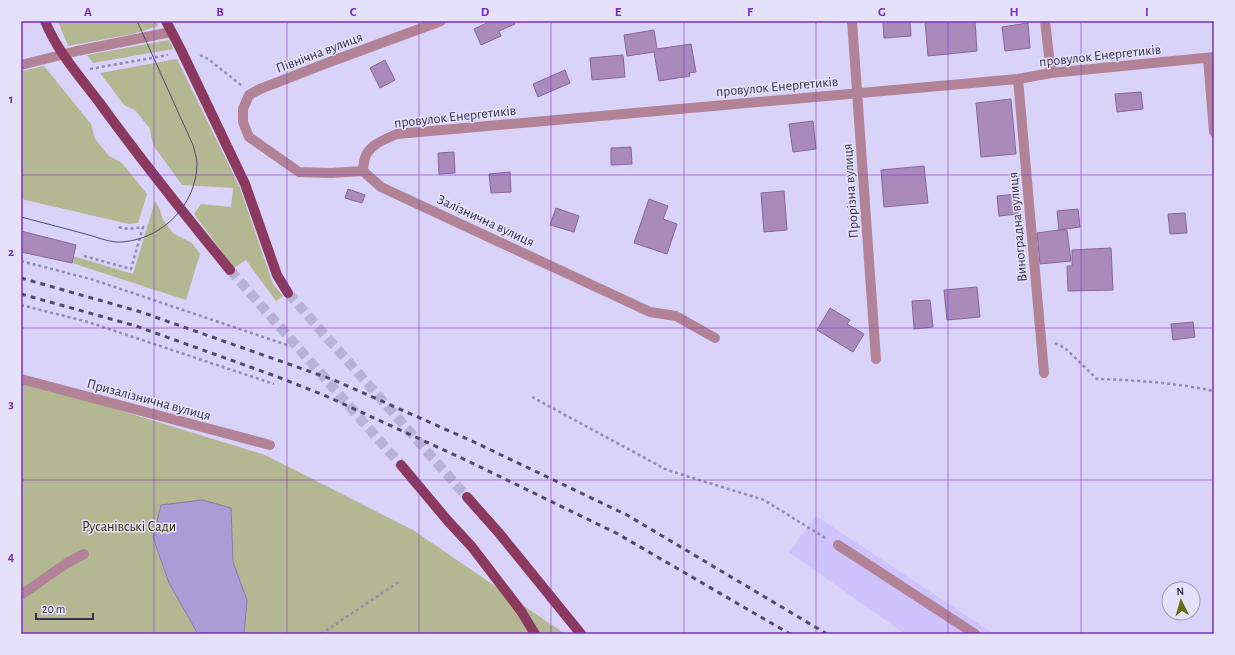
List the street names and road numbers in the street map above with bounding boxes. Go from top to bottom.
street label: Північна вулиця [274,30,365,76]
street label: провулок Енергетиків [1038,43,1162,69]
street label: провулок Енергетиків [715,75,839,99]
street label: провулок Енергетиків [393,104,517,130]
street label: Прорізна вулиця [841,143,861,239]
street label: Виноградна вулиця [1006,171,1030,283]
street label: Залізнична вулиця [435,192,537,250]
street label: Призалізнична вулиця [85,377,212,423]

